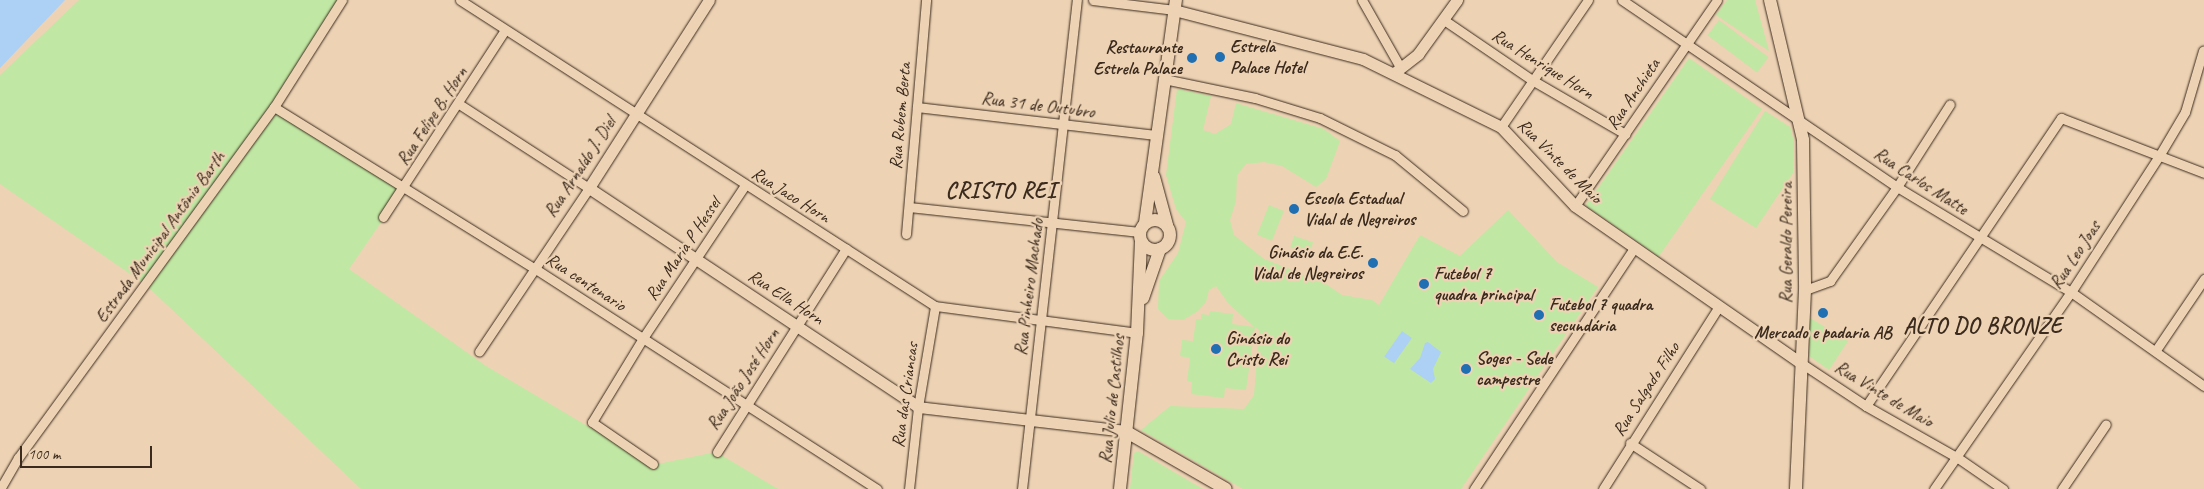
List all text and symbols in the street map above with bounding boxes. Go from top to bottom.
street label: Rua Henrique Horn [1488,24,1598,104]
place label: Estrela Palace Hotel [1230,36,1305,78]
place label: Restaurante Estrela Palace [1094,37,1182,80]
marker: Estrela Palace Hotel [1214,51,1226,63]
marker: Restaurante Estrela Palace [1186,52,1198,64]
street label: Rua Anchieta [1601,54,1665,134]
street label: Rua Rubem Berta [885,62,915,170]
street label: Rua Felipe B. Horn [392,63,472,169]
street label: Rua 31 de Outubro [980,87,1096,123]
street label: Rua Arnaldo J. Diel [539,113,621,221]
street label: Rua Vinte de Maio [1513,114,1607,208]
street label: Rua Carlos Matte [1870,142,1972,220]
street label: Estrada Municipal Antônio Barth [91,147,229,327]
street label: Rua Jaco Horn [748,162,834,228]
district label: CRISTO REI [945,179,1057,205]
street label: Rua Geraldo Pereira [1775,183,1797,303]
place label: Escola Estadual Vidal de Negreiros [1304,188,1415,230]
street label: Rua Maria P Hessel [641,193,725,305]
marker: Escola Estadual Vidal de Negreiros [1288,203,1300,215]
street label: Rua Pinheiro Machado [1010,217,1048,357]
street label: Rua Leo Joas [2045,217,2105,293]
place label: Ginásio da E.E. Vidal de Negreiros [1252,242,1363,284]
street label: Rua centenario [542,248,630,316]
marker: Ginásio da E.E. Vidal de Negreiros [1367,257,1379,269]
place label: Futebol 7 quadra principal [1434,263,1533,306]
street label: Rua Ella Horn [744,264,828,330]
marker: Futebol 7 quadra principal [1418,278,1430,290]
place label: Futebol 7 quadra secundária [1549,294,1652,336]
marker: Mercado e padaria AB [1817,307,1829,319]
marker: Futebol 7 quadra secundária [1533,309,1545,321]
district label: ALTO DO BRONZE [1902,314,2064,340]
place label: Mercado e padaria AB [1754,321,1892,343]
street label: Rua João José Horn [702,324,784,434]
place label: Ginásio do Cristo Rei [1226,328,1289,370]
street label: Rua Julio de Castilhos [1094,333,1130,465]
street label: Rua Salgado Filho [1608,338,1684,440]
street label: Rua das Criancas [887,341,923,449]
marker: Ginásio do Cristo Rei [1210,343,1222,355]
place label: Soges - Sede campestre [1476,348,1552,390]
street label: Rua Vinte de Maio [1831,356,1937,432]
marker: Soges - Sede campestre [1460,363,1472,375]
scale bar [22,436,155,468]
text: 100 m [28,445,60,464]

